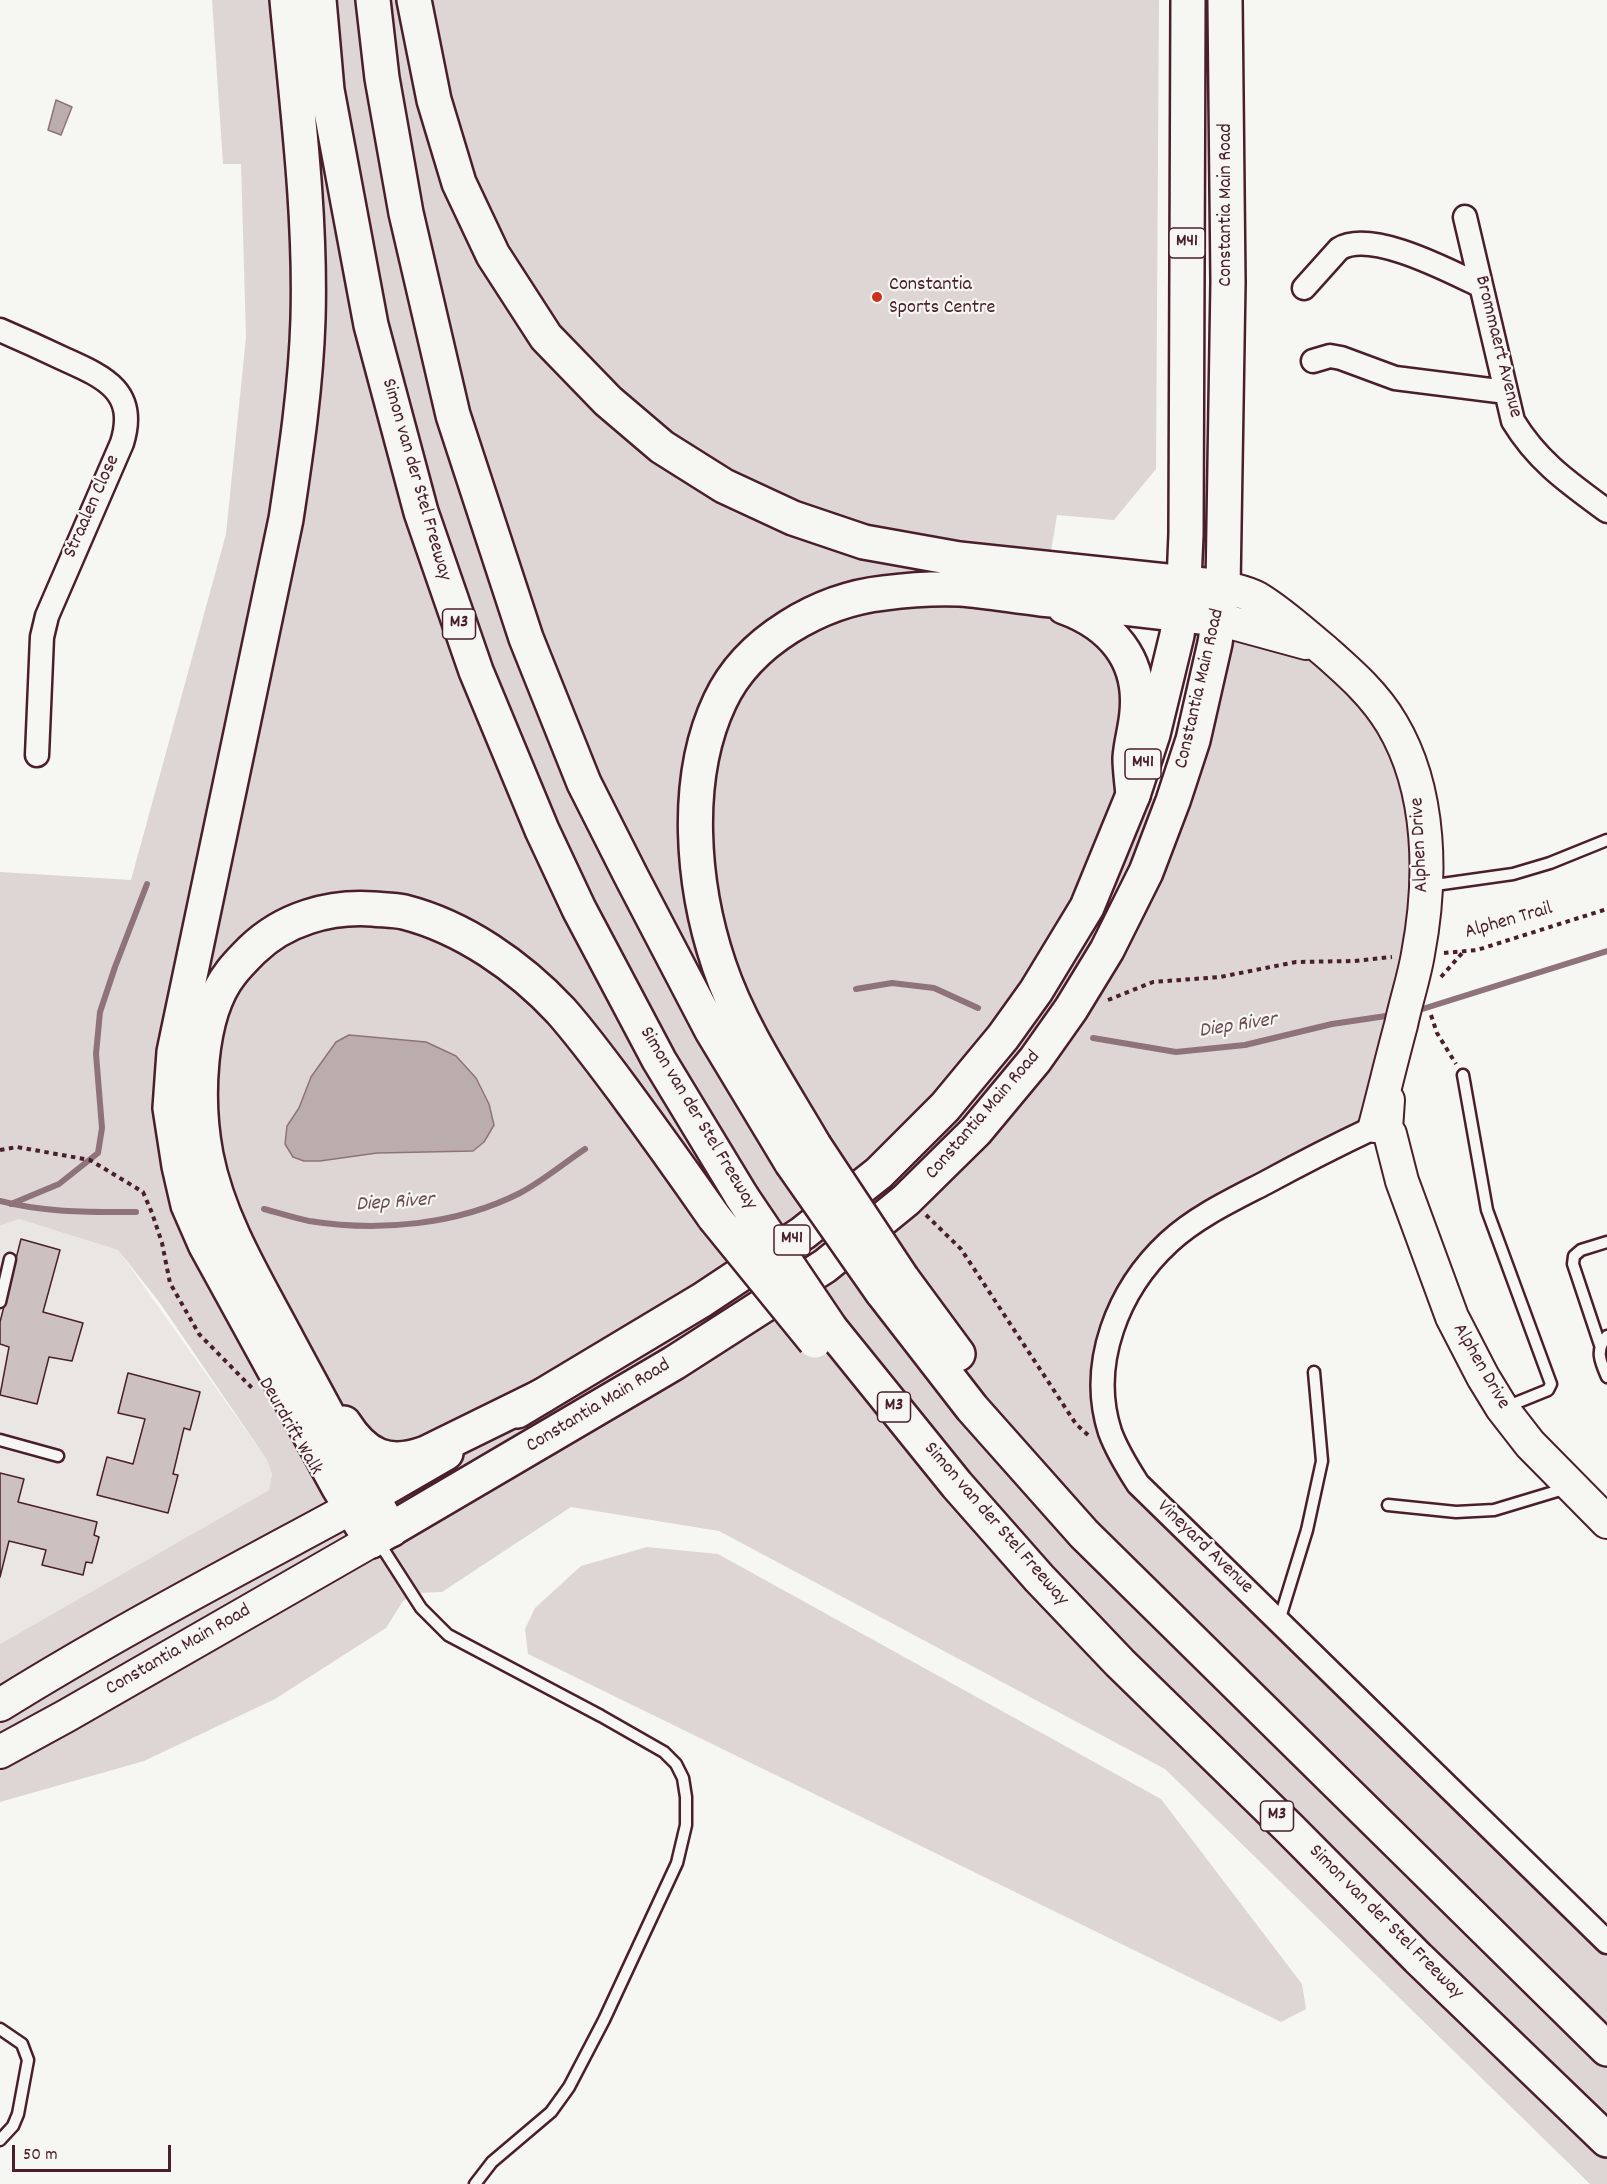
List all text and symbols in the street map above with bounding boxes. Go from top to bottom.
street label: Constantia Main Road [1215,123,1239,287]
road number: M41 [1169,228,1205,258]
street label: Brommaert Avenue [1468,273,1526,421]
place label: Constantia Sports Centre [889,274,995,321]
marker: Constantia Sports Centre [870,290,884,304]
street label: Simon van der Stel Freeway [375,376,455,584]
street label: Straalen Close [60,452,126,562]
street label: Constantia Main Road [1171,607,1231,771]
road number: M3 [442,609,476,639]
road number: M41 [1125,749,1161,779]
street label: Alphen Drive [1407,797,1435,893]
street label: Alphen Trail [1462,898,1556,946]
water label: Diep River [1197,1008,1279,1046]
street label: Simon van der Stel Freeway [633,1023,761,1215]
street label: Constantia Main Road [921,1046,1047,1186]
water label: Diep River [355,1189,435,1219]
road number: M41 [774,1225,810,1255]
street label: Alphen Drive [1446,1320,1514,1414]
street label: Constantia Main Road [523,1355,675,1459]
street label: Deurdrift Walk [251,1374,327,1480]
road number: M3 [878,1392,910,1422]
street label: Simon van der Stel Freeway [917,1438,1073,1612]
street label: Vineyard Avenue [1151,1496,1257,1600]
street label: Constantia Main Road [102,1600,256,1702]
road number: M3 [1260,1801,1294,1831]
street label: Simon van der Stel Freeway [1303,1841,1467,2005]
scale bar [15,2133,174,2171]
text: 50 m [23,2143,58,2168]

